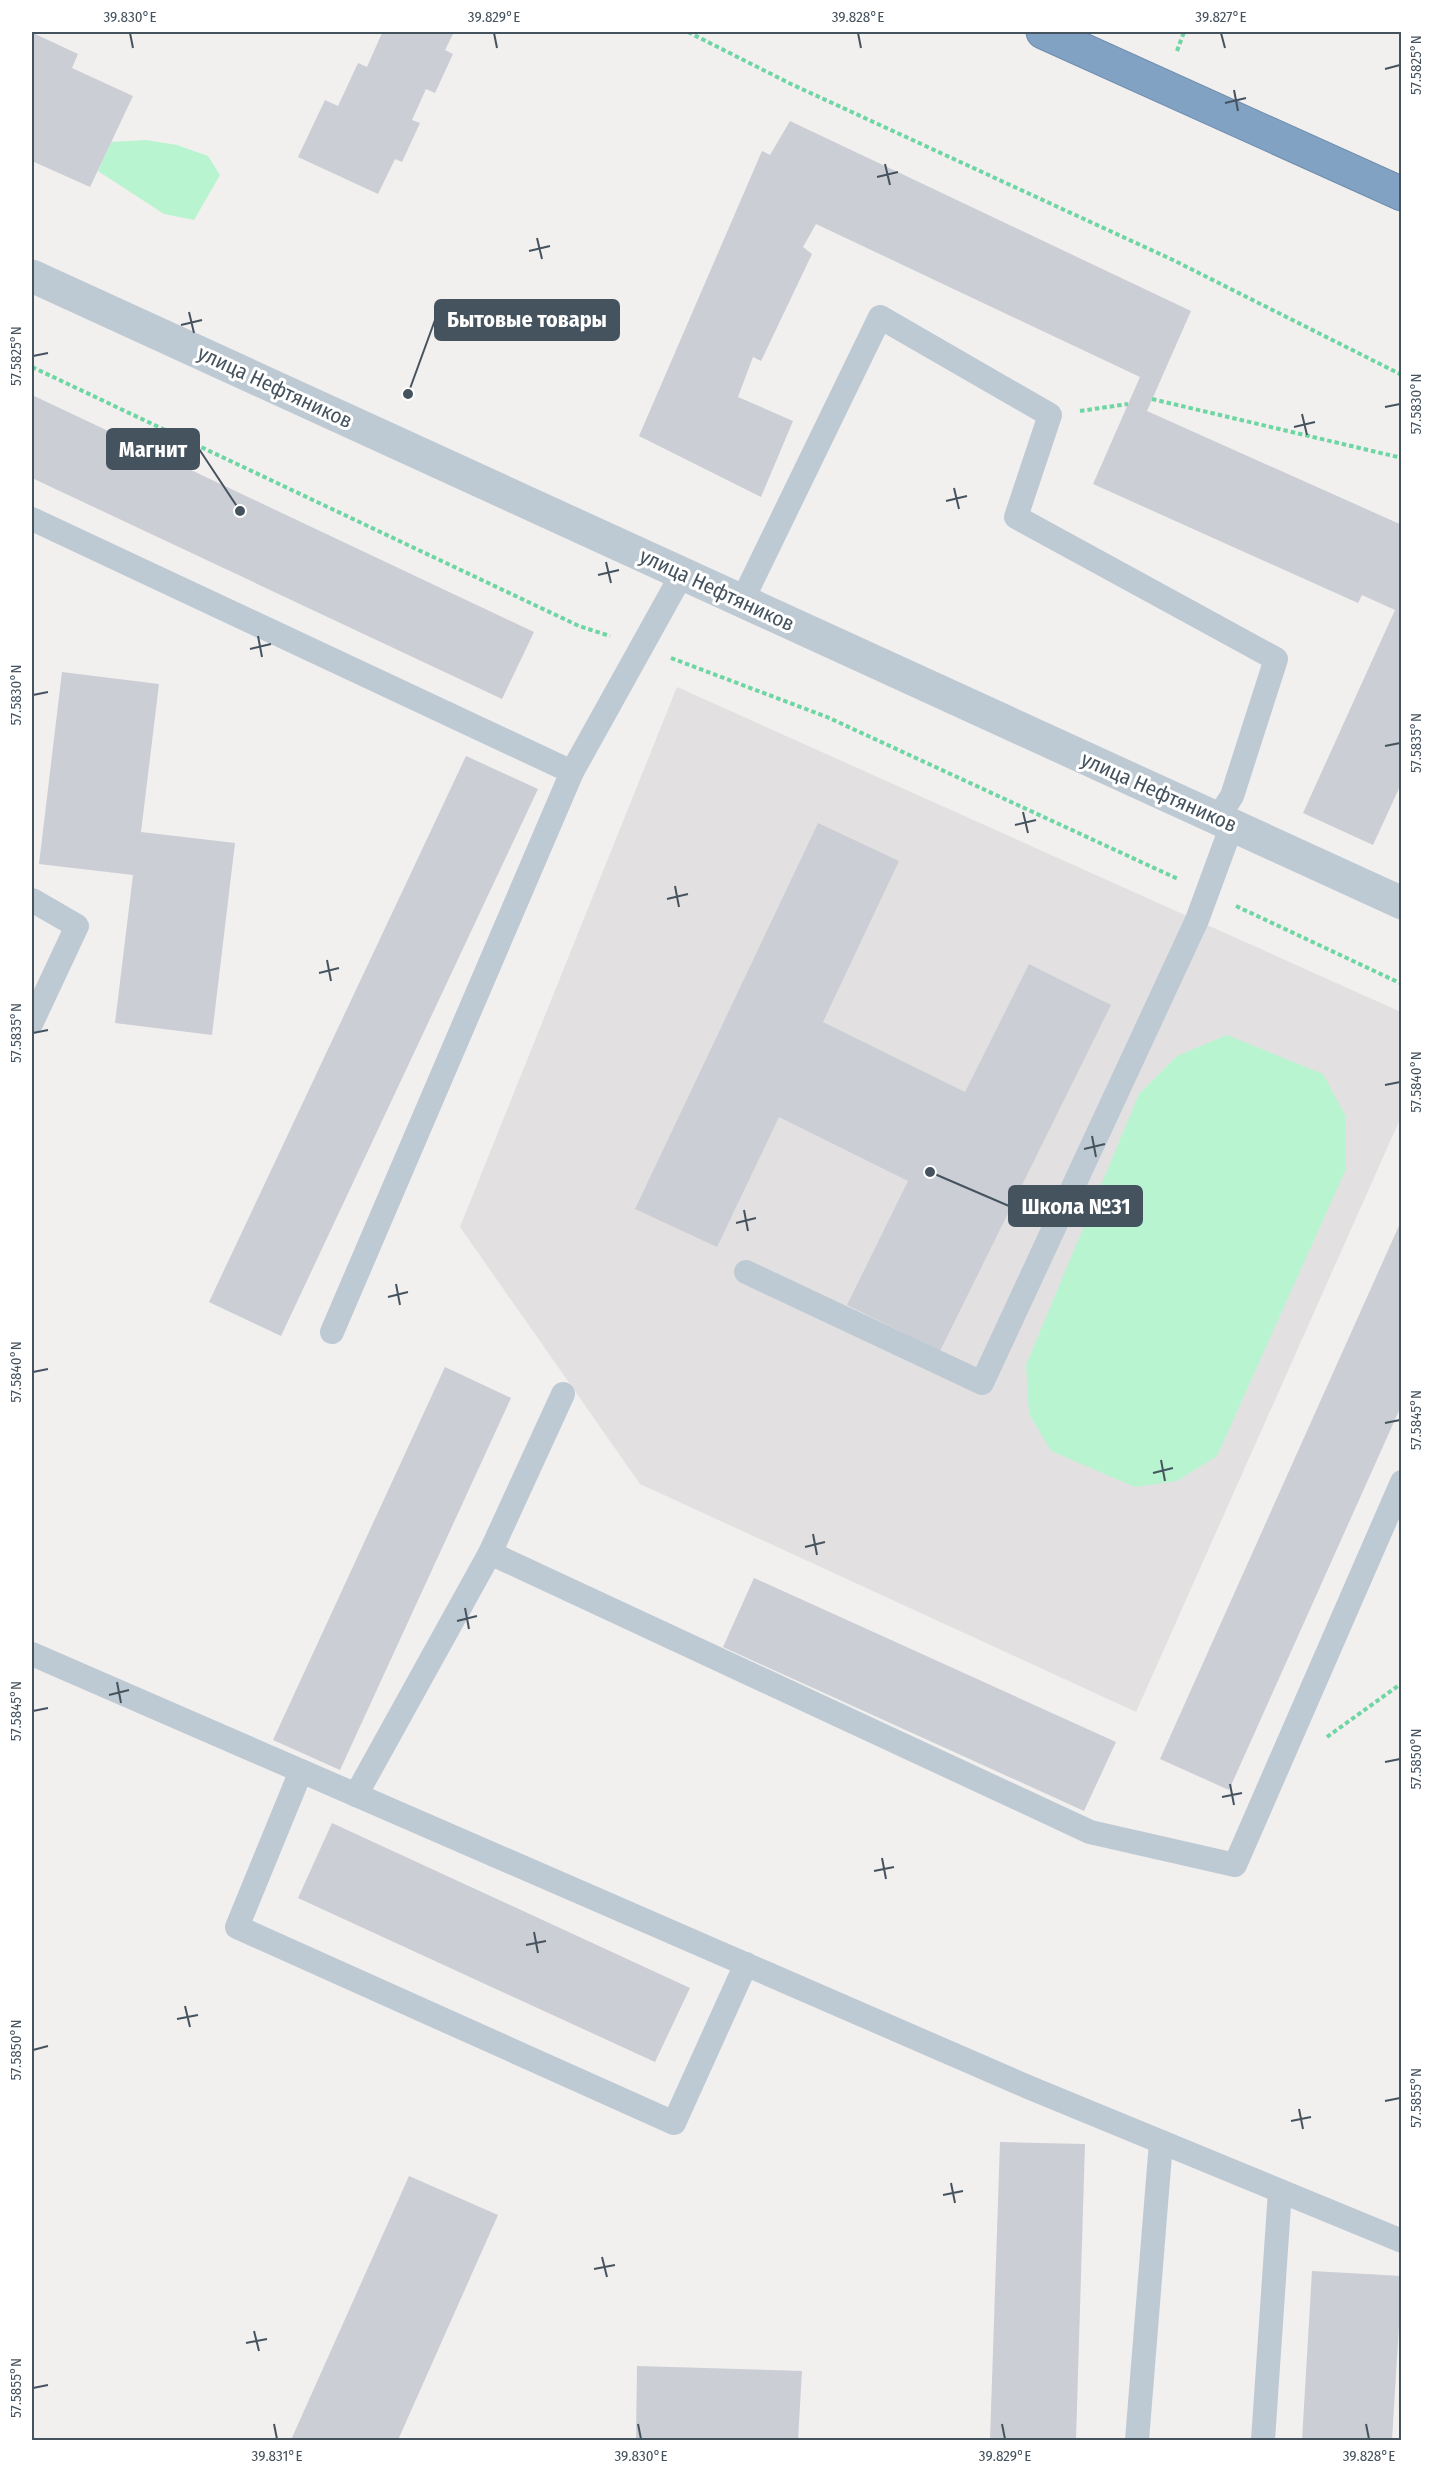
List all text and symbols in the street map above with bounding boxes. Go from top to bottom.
text: 39.830°E [103,8,157,26]
text: 39.829°E [468,8,520,26]
text: 39.828°E [832,8,884,26]
text: 39.827°E [1195,8,1247,26]
text: 57.5825°N [1407,35,1425,95]
callout: Бытовые товары [435,300,619,340]
text: Бытовые товары [447,306,607,333]
text: 57.5825°N [7,326,25,386]
street label: улица Нефтяников [193,340,357,434]
text: 57.5830°N [1407,373,1425,435]
callout: Магнит [107,429,199,469]
text: Магнит [119,436,188,463]
street label: улица Нефтяников [635,543,799,637]
text: 57.5830°N [7,664,25,726]
text: 57.5835°N [1407,713,1425,773]
street label: улица Нефтяников [1077,746,1241,838]
text: 57.5835°N [7,1003,25,1063]
text: 57.5840°N [1407,1051,1425,1113]
callout: Школа №31 [1009,1186,1142,1226]
text: Школа №31 [1022,1193,1130,1220]
text: 57.5840°N [7,1341,25,1403]
text: 57.5845°N [1407,1390,1425,1450]
text: 57.5845°N [7,1681,25,1741]
text: 57.5850°N [1407,1728,1425,1790]
text: 57.5850°N [7,2019,25,2081]
text: 57.5855°N [1407,2068,1425,2128]
text: 57.5855°N [7,2358,25,2418]
text: 39.831°E [252,2447,302,2465]
text: 39.830°E [614,2447,668,2465]
text: 39.829°E [979,2447,1031,2465]
text: 39.828°E [1343,2447,1395,2465]

